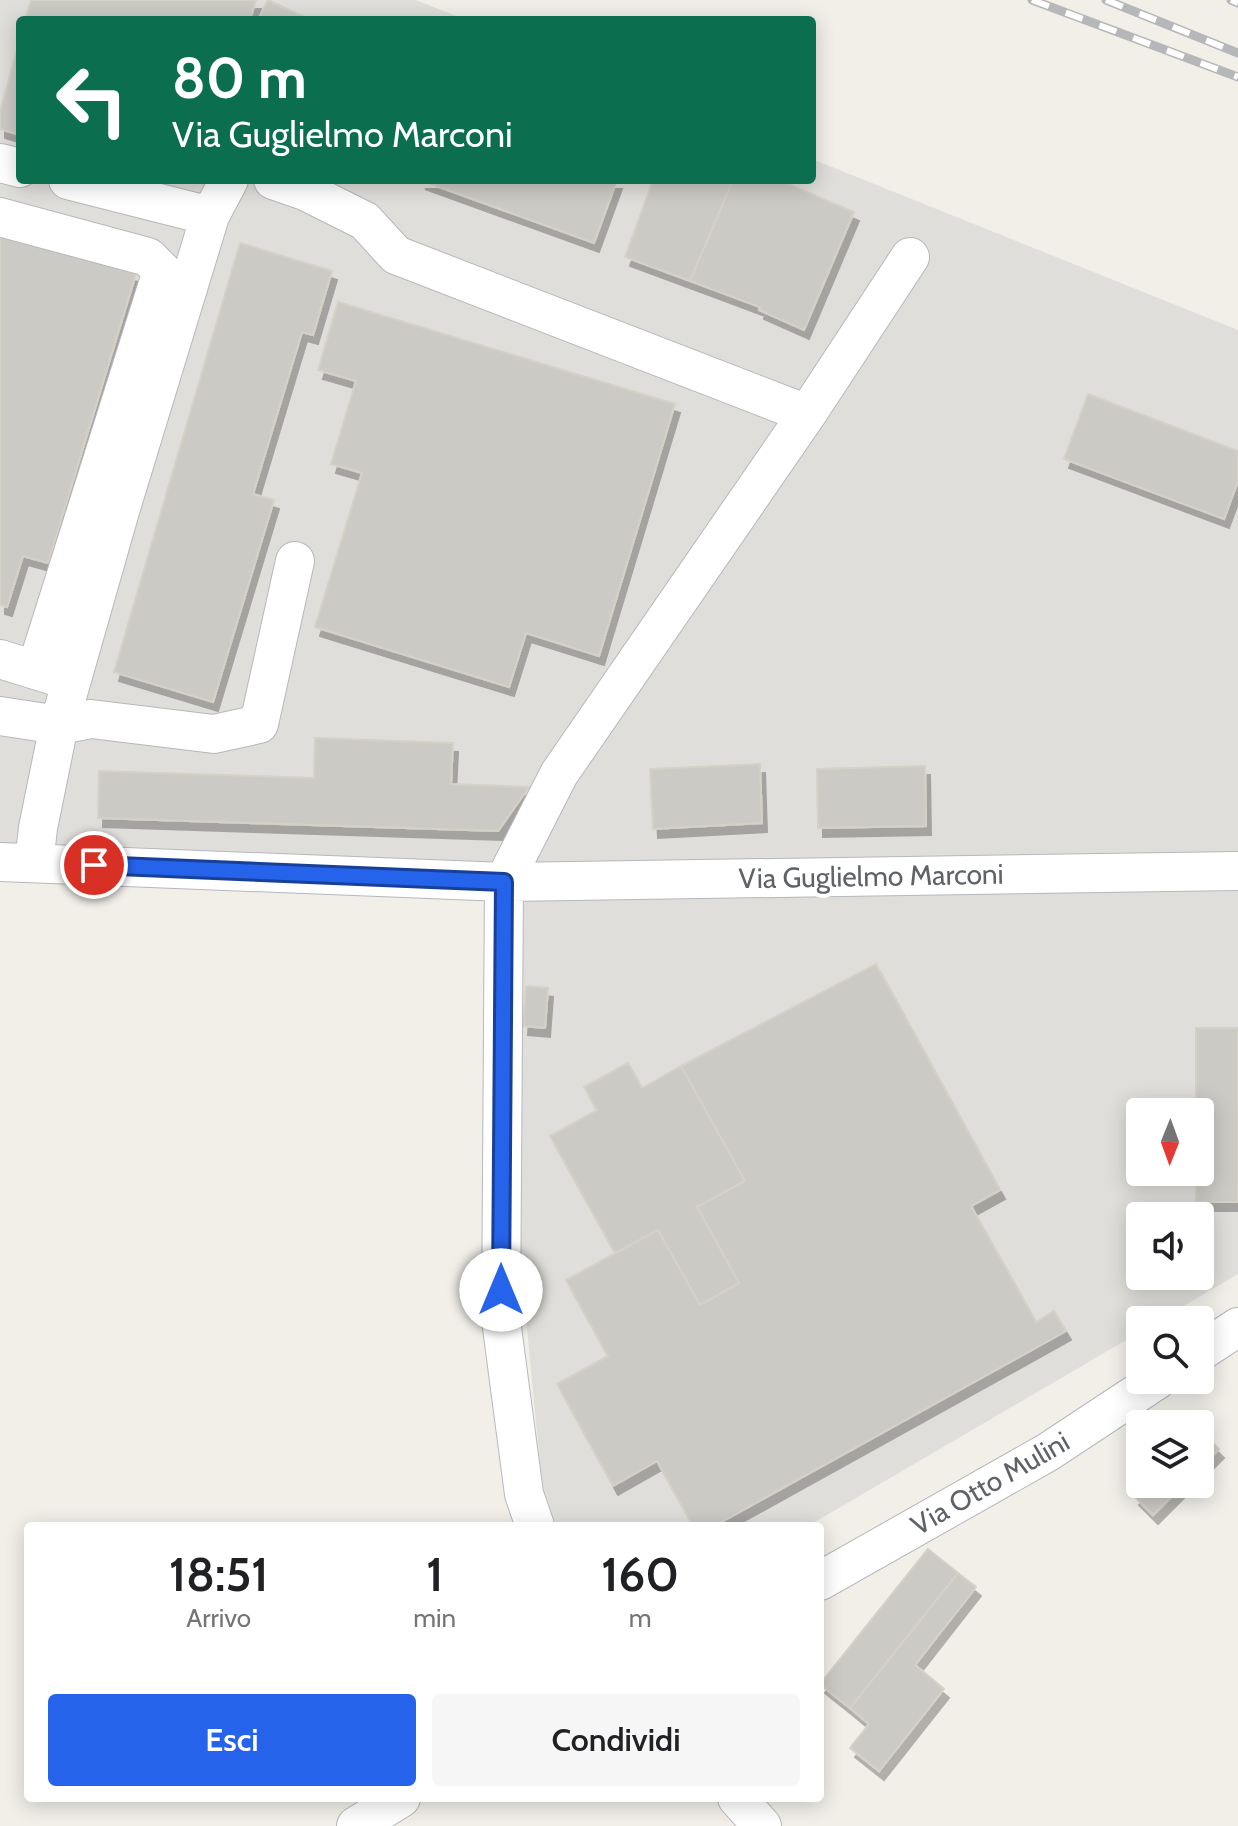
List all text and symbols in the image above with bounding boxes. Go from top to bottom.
text: 80 m [172,44,307,112]
icon: left [40,48,144,152]
text: Via Guglielmo Marconi [172,112,513,156]
pin [60,831,128,899]
icon: arrive [72,843,116,887]
street label: Via Guglielmo Marconi [738,857,1004,895]
north arrow [1126,1098,1214,1186]
map controls [1126,1098,1214,1498]
button: sound [1126,1202,1214,1290]
position arrow [459,1248,543,1332]
button: search [1126,1306,1214,1394]
button: layers [1126,1410,1214,1498]
street label: Via Otto Mulini [905,1424,1075,1542]
text: 18:51 [169,1545,268,1603]
text: 1 [426,1545,443,1603]
text: 160 [601,1545,679,1603]
text: Arrivo [186,1602,251,1634]
text: min [413,1602,456,1634]
text: m [629,1602,651,1634]
button: Esci [48,1694,416,1786]
button: Condividi [432,1694,800,1786]

